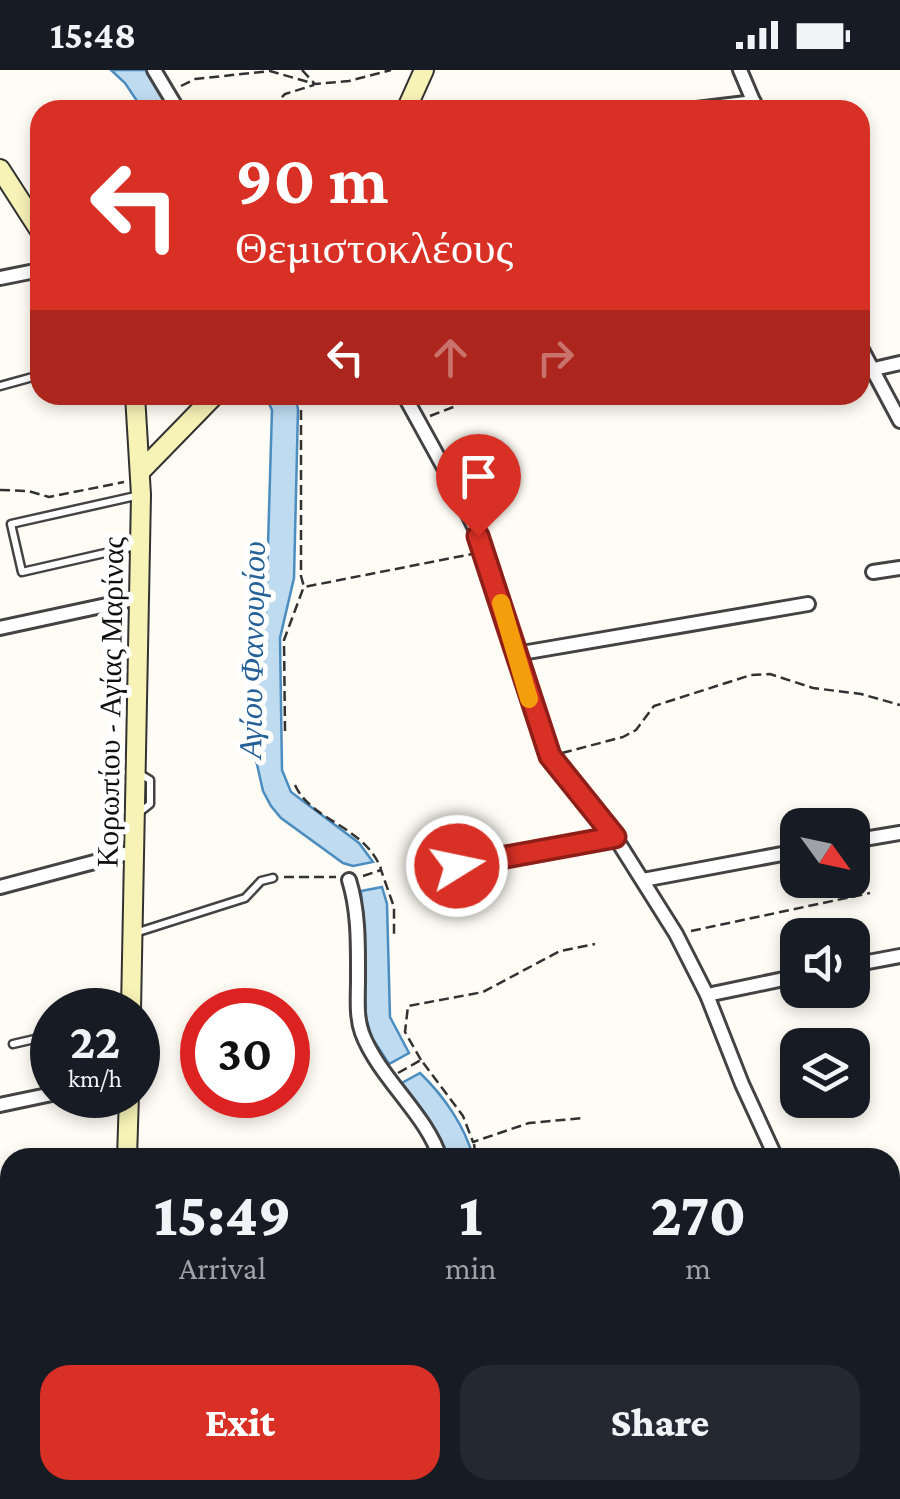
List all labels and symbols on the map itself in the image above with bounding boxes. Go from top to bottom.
pin [436,434,521,537]
street label: Κορωπίου - Αγίας Μαρίνας [91,536,129,868]
water label: Αγίου Φανουρίου [232,541,272,761]
north arrow [780,808,870,898]
position arrow [405,814,509,918]
speed limit sign: 30 [180,988,310,1118]

